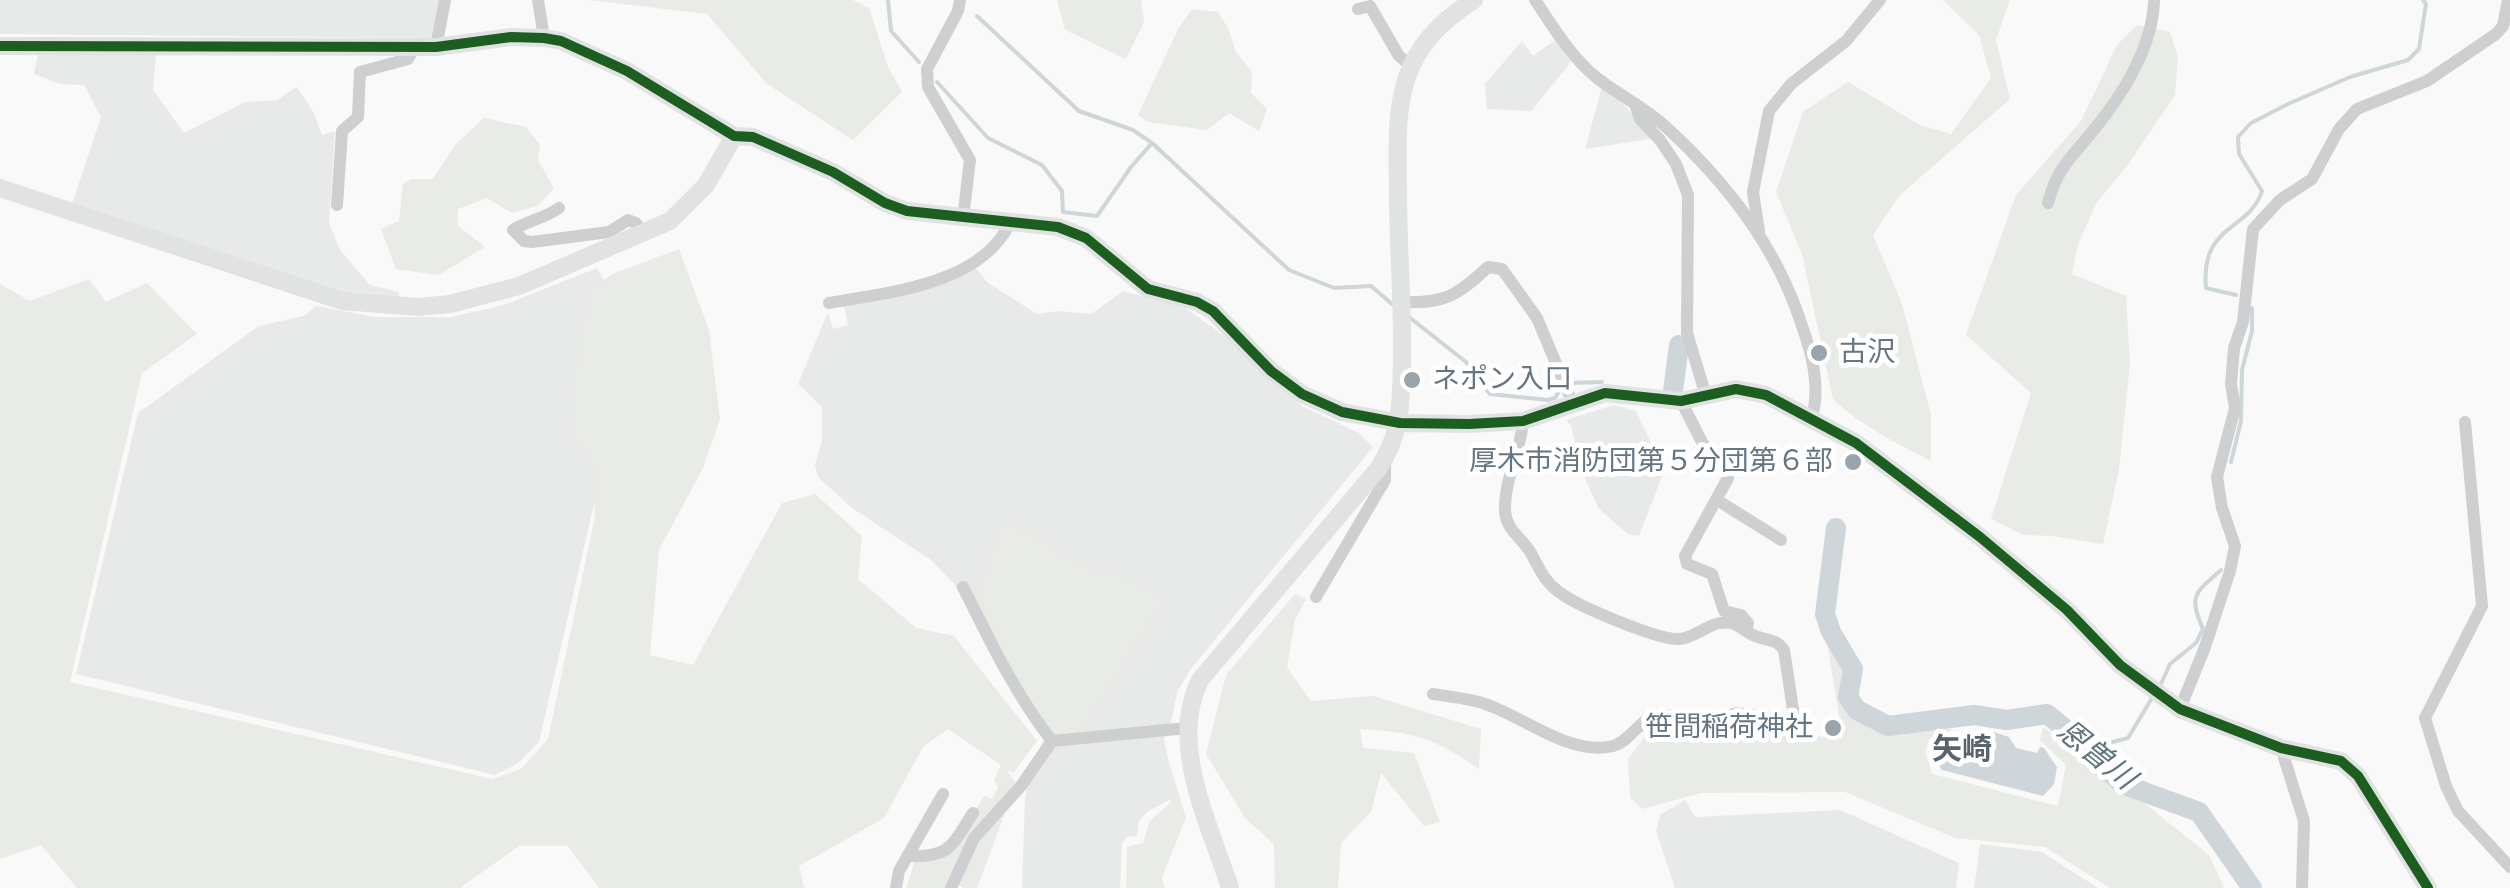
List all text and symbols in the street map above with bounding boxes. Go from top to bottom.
place label: 古沢 [1839,336,1895,370]
marker: 古沢 [1808,342,1830,364]
place label: ネポン入口 [1432,363,1572,397]
marker: ネポン入口 [1401,369,1423,391]
place label: 厚木市消防団第５分団第６部 [1469,445,1833,479]
marker: 厚木市消防団第５分団第６部 [1842,451,1864,473]
place label: 笹間稲荷神社 [1645,711,1813,745]
water label: 恩曽川 [2050,713,2142,797]
marker: 笹間稲荷神社 [1822,717,1844,739]
district label: 矢崎 [1932,732,1992,768]

